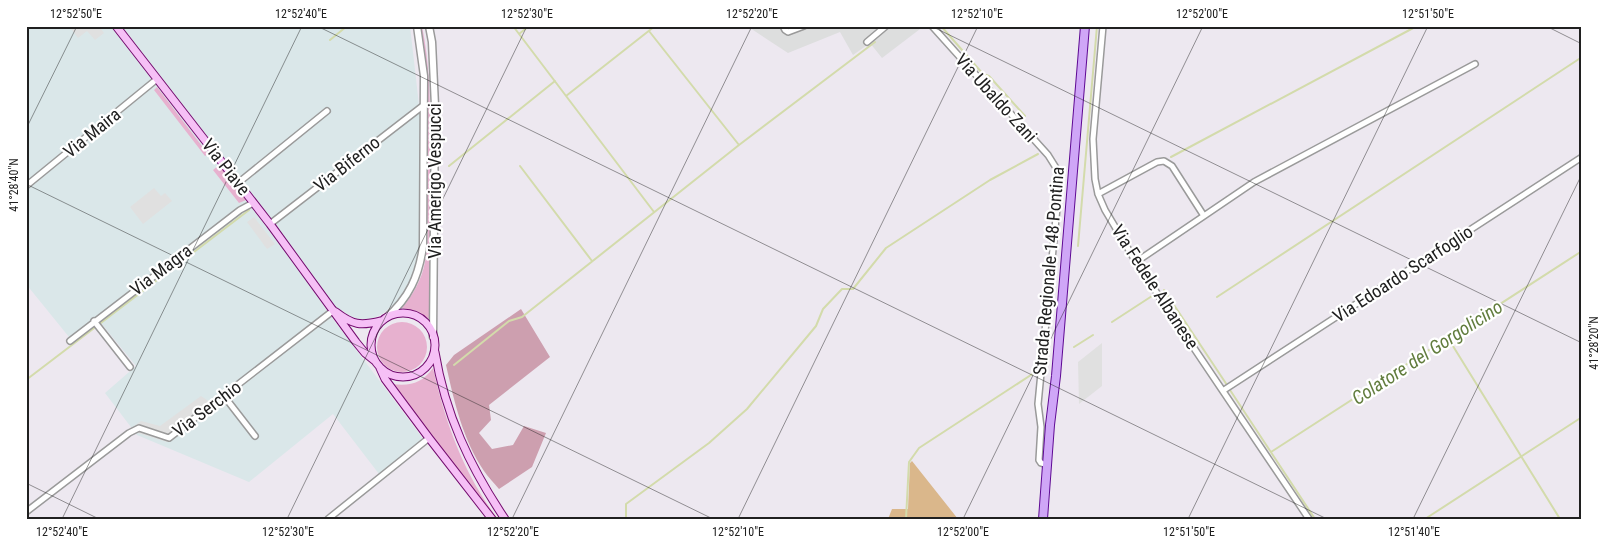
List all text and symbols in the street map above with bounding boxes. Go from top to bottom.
text: 12°52'50"E [50,7,102,21]
text: 12°52'40"E [275,7,327,21]
text: 12°52'30"E [501,7,553,21]
text: 12°52'20"E [726,7,778,21]
text: 12°52'10"E [951,7,1003,21]
text: 12°52'00"E [1176,7,1228,21]
text: 12°51'50"E [1402,7,1454,21]
street label: Via Ubaldo Zani [951,49,1042,146]
street label: Via Maira [59,103,124,162]
street label: Via Amerigo Vespucci [424,103,445,259]
street label: Via Biferno [309,131,384,196]
street label: Via Piave [198,134,255,199]
text: 41°28'40"N [7,158,21,212]
street label: Strada Regionale 148 Pontina [1029,166,1068,376]
street label: Via Fedele Albanese [1107,221,1203,353]
street label: Via Edoardo Scarfoglio [1329,221,1477,327]
street label: Via Magra [126,240,196,300]
water label: Colatore del Gorgolicino [1347,295,1507,410]
text: 41°28'20"N [1587,316,1601,370]
street label: Via Serchio [168,376,245,441]
text: 12°52'40"E [36,525,88,539]
text: 12°52'30"E [262,525,314,539]
text: 12°52'20"E [487,525,539,539]
text: 12°52'10"E [712,525,764,539]
text: 12°52'00"E [937,525,989,539]
text: 12°51'50"E [1163,525,1215,539]
text: 12°51'40"E [1388,525,1440,539]

